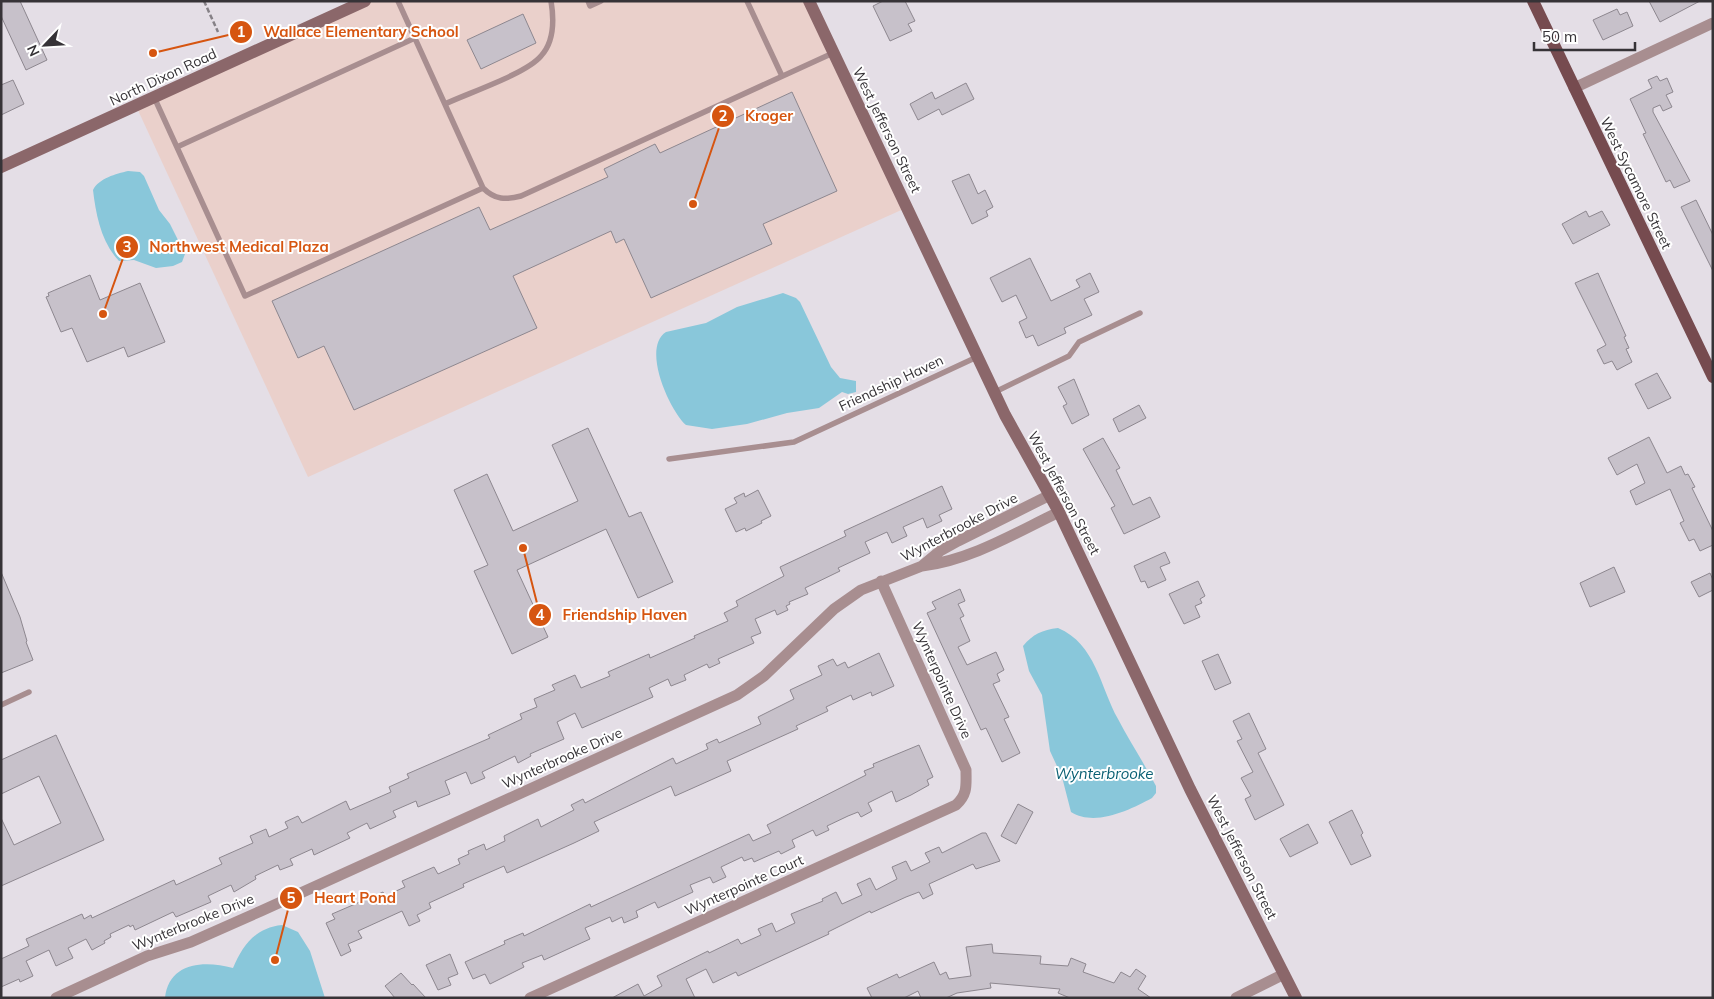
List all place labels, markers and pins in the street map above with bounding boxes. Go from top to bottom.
callout: Wallace Elementary School [228,17,469,47]
callout: Kroger [710,101,803,131]
callout: Northwest Medical Plaza [115,232,339,262]
callout: Friendship Haven [528,600,698,630]
callout: Heart Pond [279,883,406,913]

